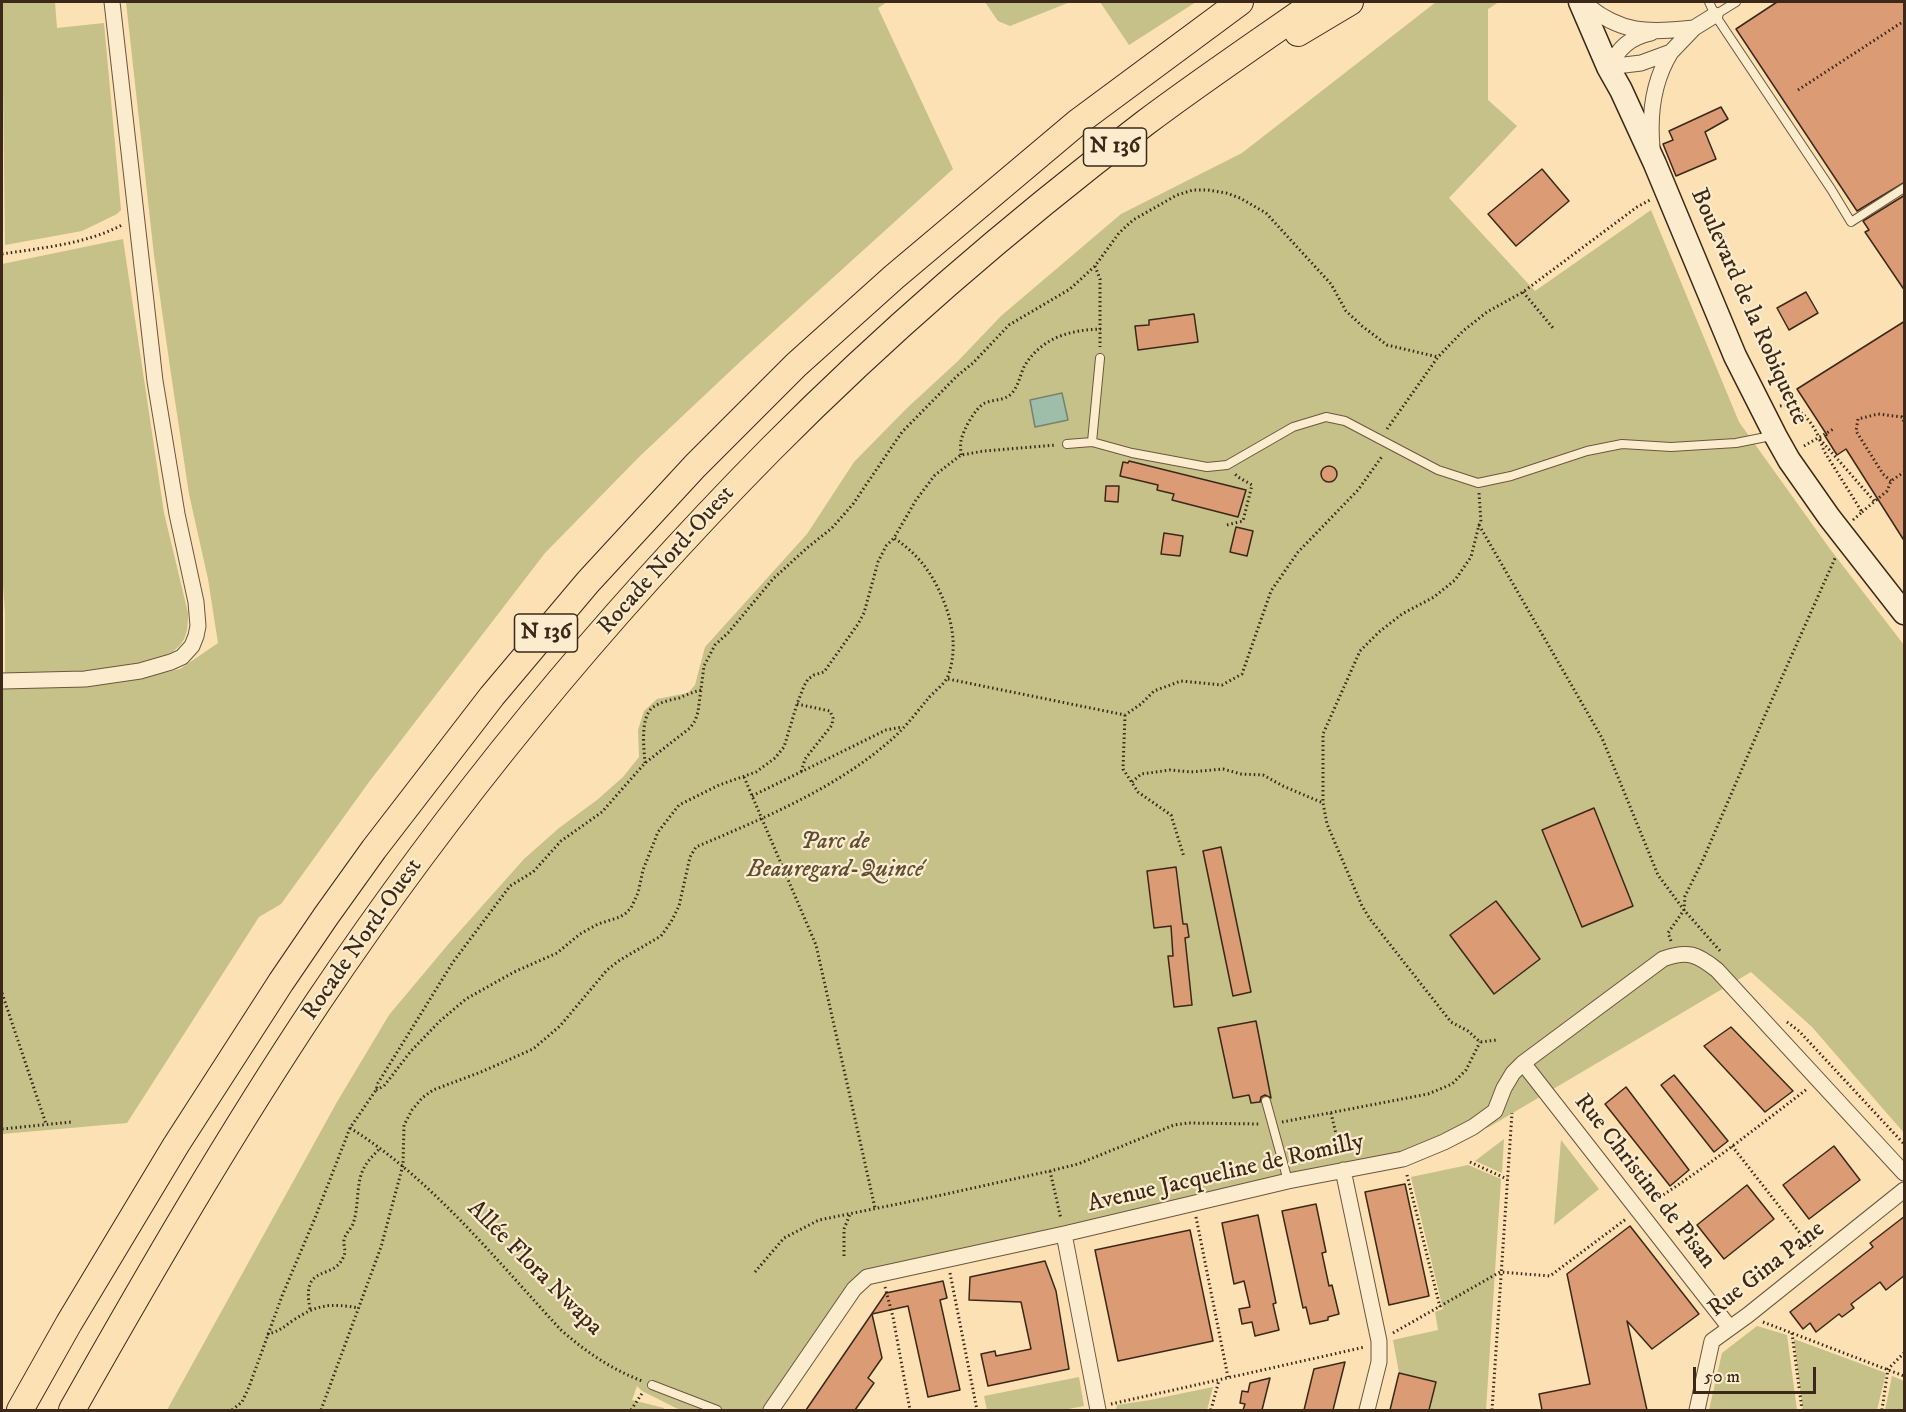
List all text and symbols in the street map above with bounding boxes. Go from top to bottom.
road number: N 136 [1084,128,1146,166]
street label: Boulevard de la Robiquette [1683,184,1813,430]
street label: Rocade Nord-Ouest [592,481,742,641]
road number: N 136 [514,614,578,652]
park label: Parc de Beauregard-Quincé [747,829,923,885]
street label: Rocade Nord-Ouest [297,854,429,1026]
street label: Rue Christine de Pisan [1567,1089,1721,1275]
street label: Avenue Jacqueline de Romilly [1085,1128,1367,1220]
street label: Allée Flora Nwapa [460,1195,608,1343]
street label: Rue Gina Pane [1703,1216,1831,1324]
scale bar [1696,1355,1819,1393]
text: 50 m [1704,1366,1740,1388]

